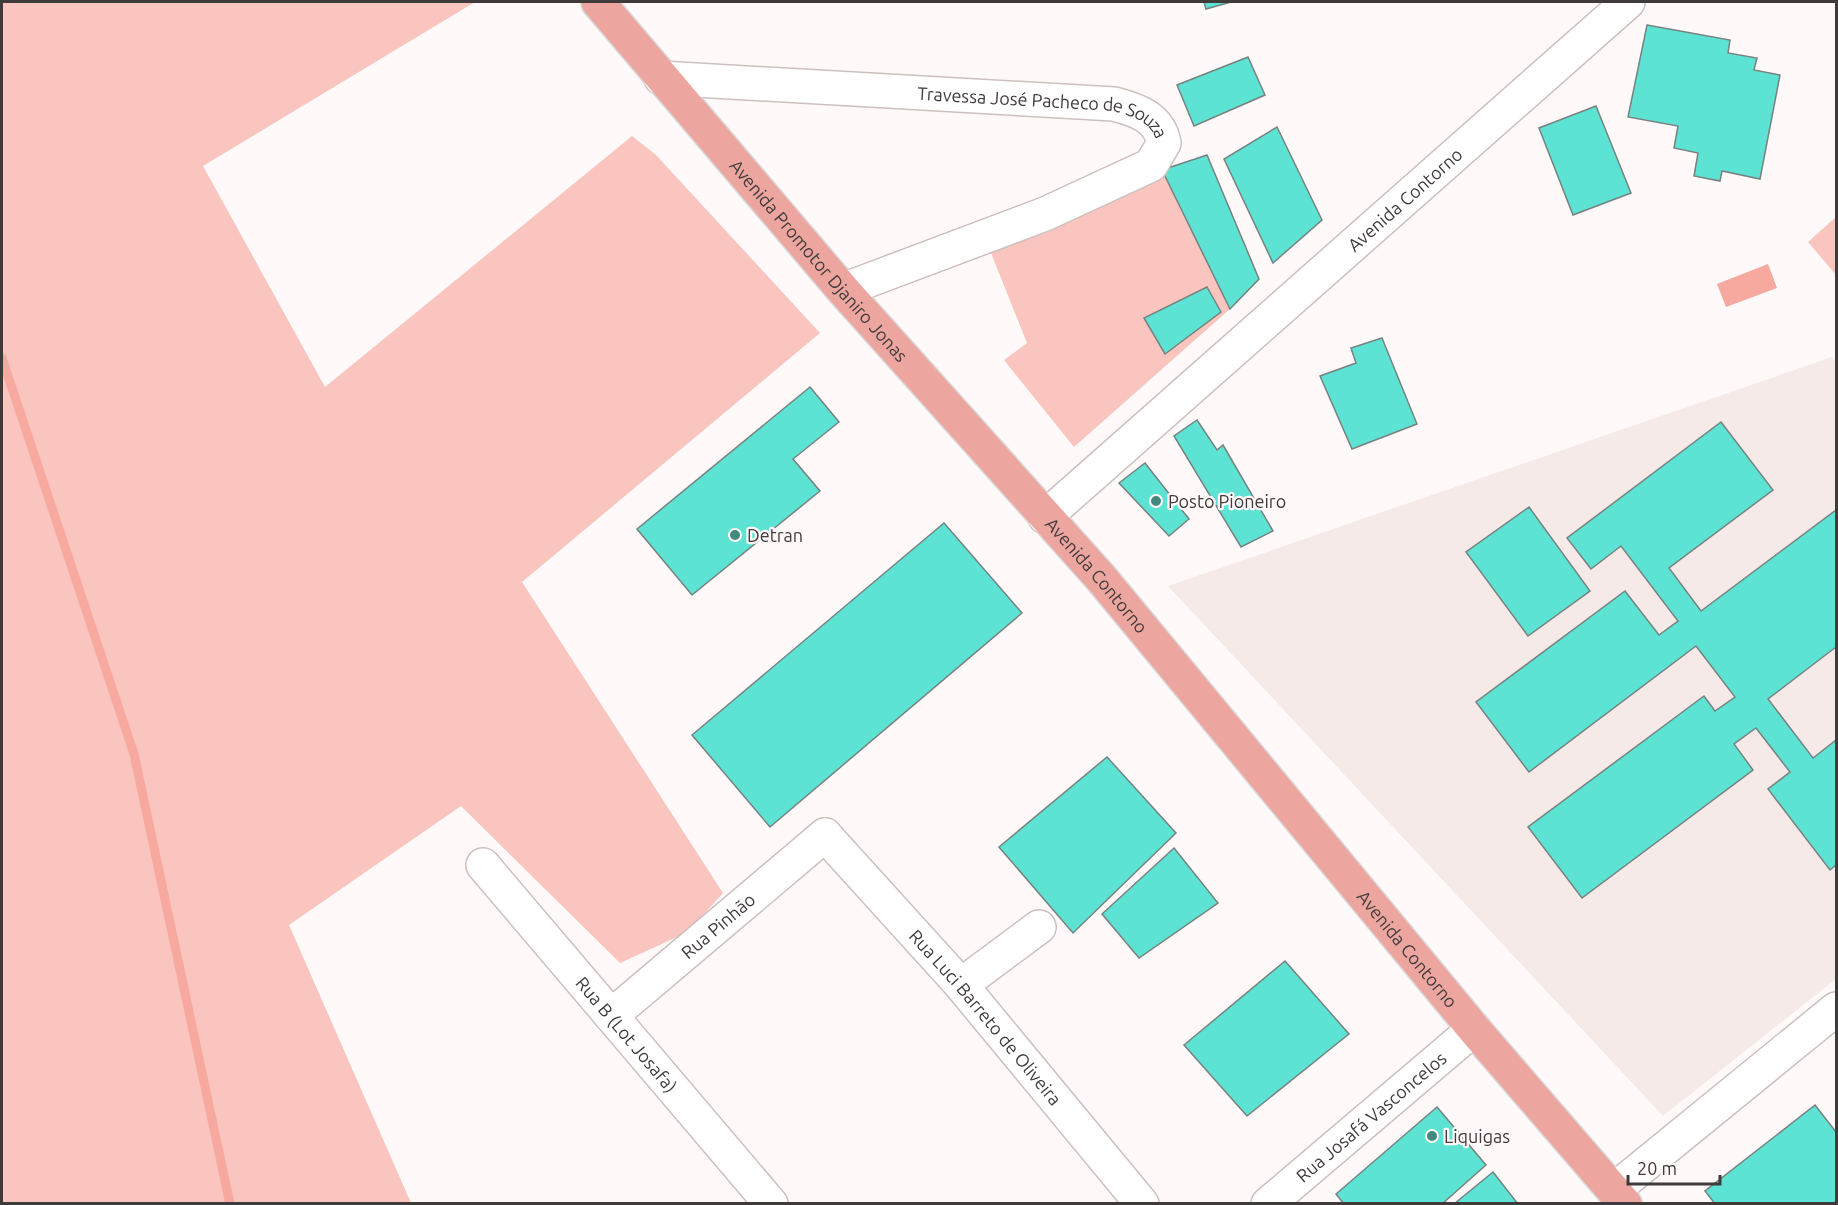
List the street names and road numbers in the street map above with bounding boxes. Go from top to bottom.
street label: Travessa José Pacheco de Souza [917,83,1172,141]
street label: Avenida Contorno [1343,143,1466,255]
street label: Avenida Promotor Djaniro Jonas [726,155,912,366]
street label: Avenida Contorno [1042,513,1152,637]
street label: Avenida Contorno [1354,886,1462,1011]
street label: Rua Pinhão [677,889,759,962]
street label: Rua Luci Barreto de Oliveira [906,925,1066,1109]
street label: Rua B (Lot Josafa) [572,972,681,1097]
street label: Rua Josafá Vasconcelos [1292,1047,1450,1186]

